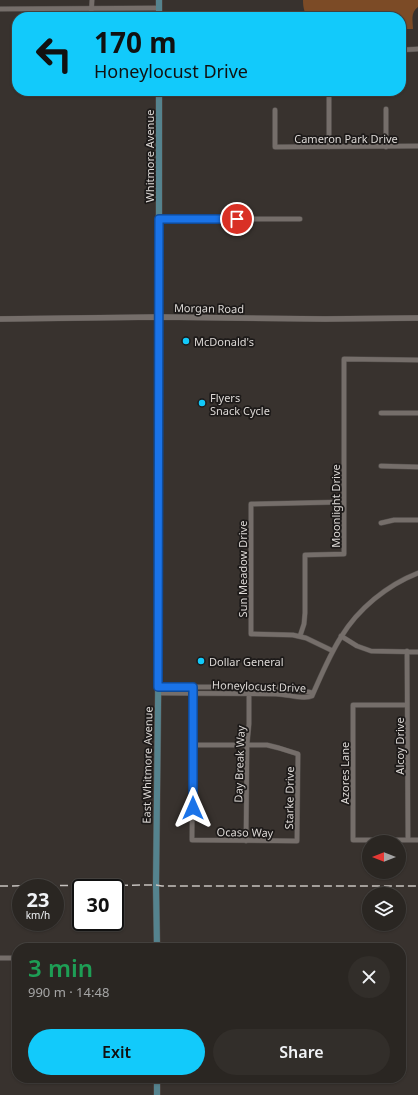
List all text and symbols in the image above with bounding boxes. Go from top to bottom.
text: 170 m [94,23,177,61]
icon: left [28,28,80,80]
text: Honeylocust Drive [94,59,248,83]
street label: Whitmore Avenue [142,110,157,202]
street label: Cameron Park Drive [294,131,398,146]
pin [220,202,254,236]
icon: arrive [226,208,248,230]
street label: Morgan Road [174,300,244,316]
place label: McDonald's [194,334,254,349]
marker: McDonald's [181,336,191,346]
place label: Flyers Snack Cycle [210,390,270,418]
marker: Flyers Snack Cycle [197,398,207,408]
street label: Moonlight Drive [328,464,343,548]
street label: Sun Meadow Drive [235,521,250,617]
place label: Dollar General [209,654,283,669]
marker: Dollar General [196,656,206,666]
street label: Honeylocust Drive [212,677,306,695]
street label: East Whitmore Avenue [138,706,156,824]
street label: Alcoy Drive [392,717,407,775]
street label: Day Break Way [230,725,248,803]
street label: Azores Lane [337,742,352,804]
street label: Starke Drive [281,766,297,830]
position arrow [172,787,214,829]
street label: Ocaso Way [217,824,274,840]
north arrow [362,835,406,879]
map controls [362,835,406,931]
speed limit sign: 30 [72,879,124,931]
text: 23 [27,886,49,913]
button: layers [362,887,406,931]
text: km/h [26,908,50,922]
text: 3 min [28,951,93,984]
button: close [348,956,390,998]
text: 990 m · 14:48 [28,983,109,1001]
button: Exit [28,1029,205,1075]
button: Share [213,1029,390,1075]

